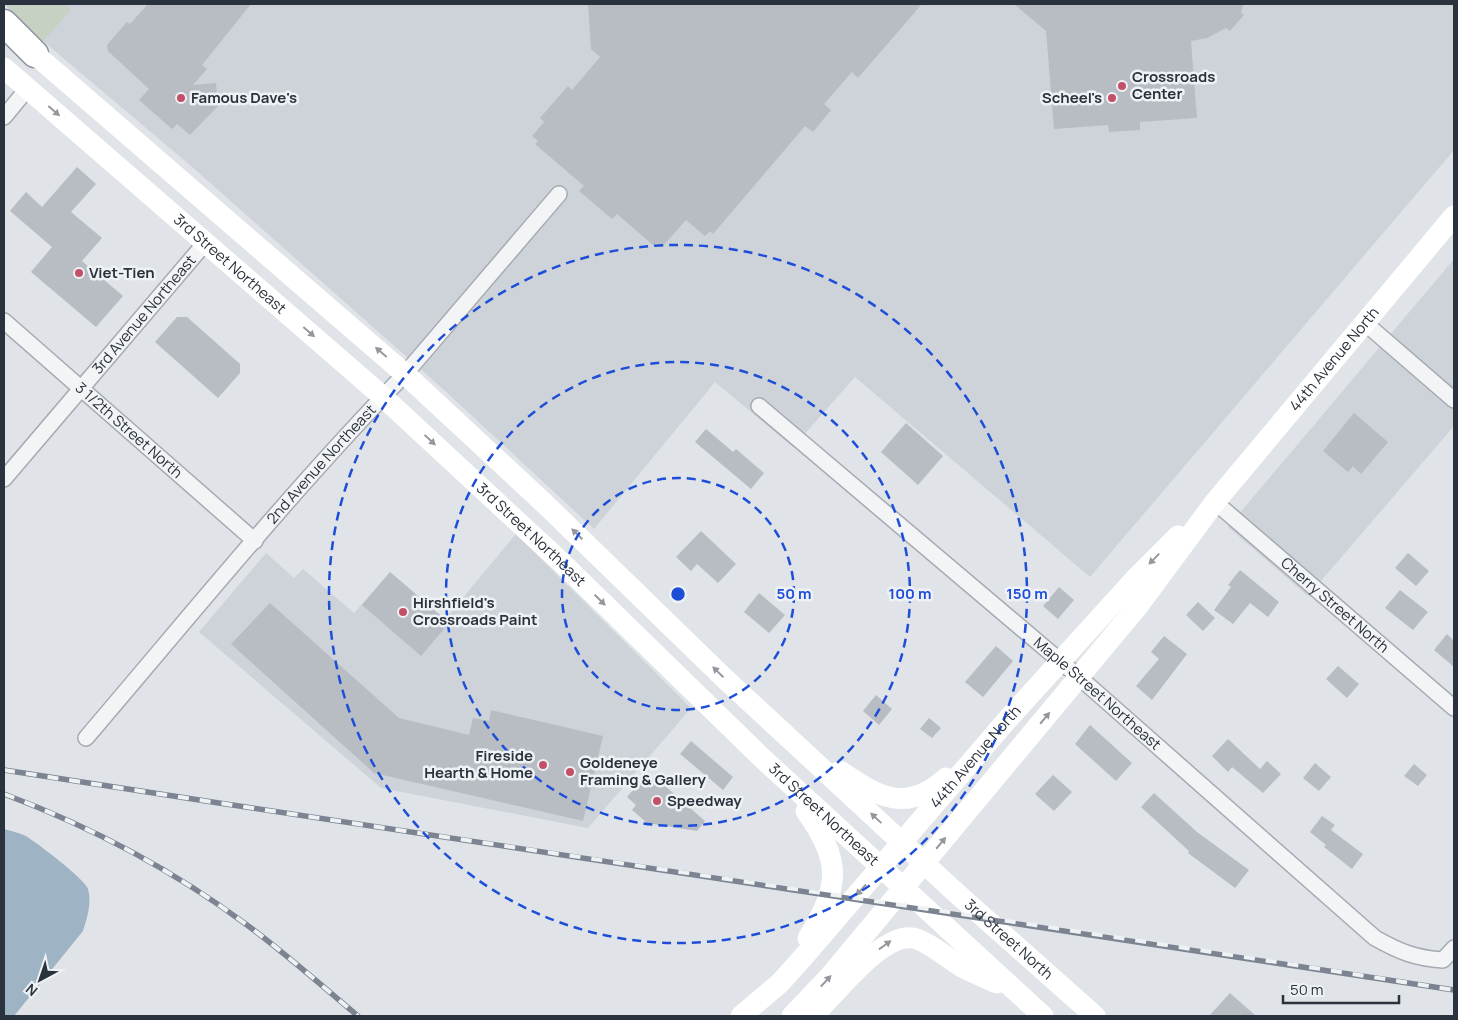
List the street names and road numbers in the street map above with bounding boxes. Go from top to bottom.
street label: 3rd Street Northeast [169,209,291,318]
street label: 3rd Avenue Northeast [87,250,200,378]
street label: 44th Avenue North [1284,302,1384,415]
street label: 3 1/2th Street North [71,377,187,483]
street label: 2nd Avenue Northeast [262,400,380,528]
street label: 3rd Street Northeast [472,478,591,591]
street label: Cherry Street North [1276,552,1394,657]
street label: Maple Street Northeast [1029,632,1166,755]
street label: 44th Avenue North [925,700,1025,813]
street label: 3rd Street Northeast [764,758,884,870]
street label: 3rd Street North [960,894,1058,984]

